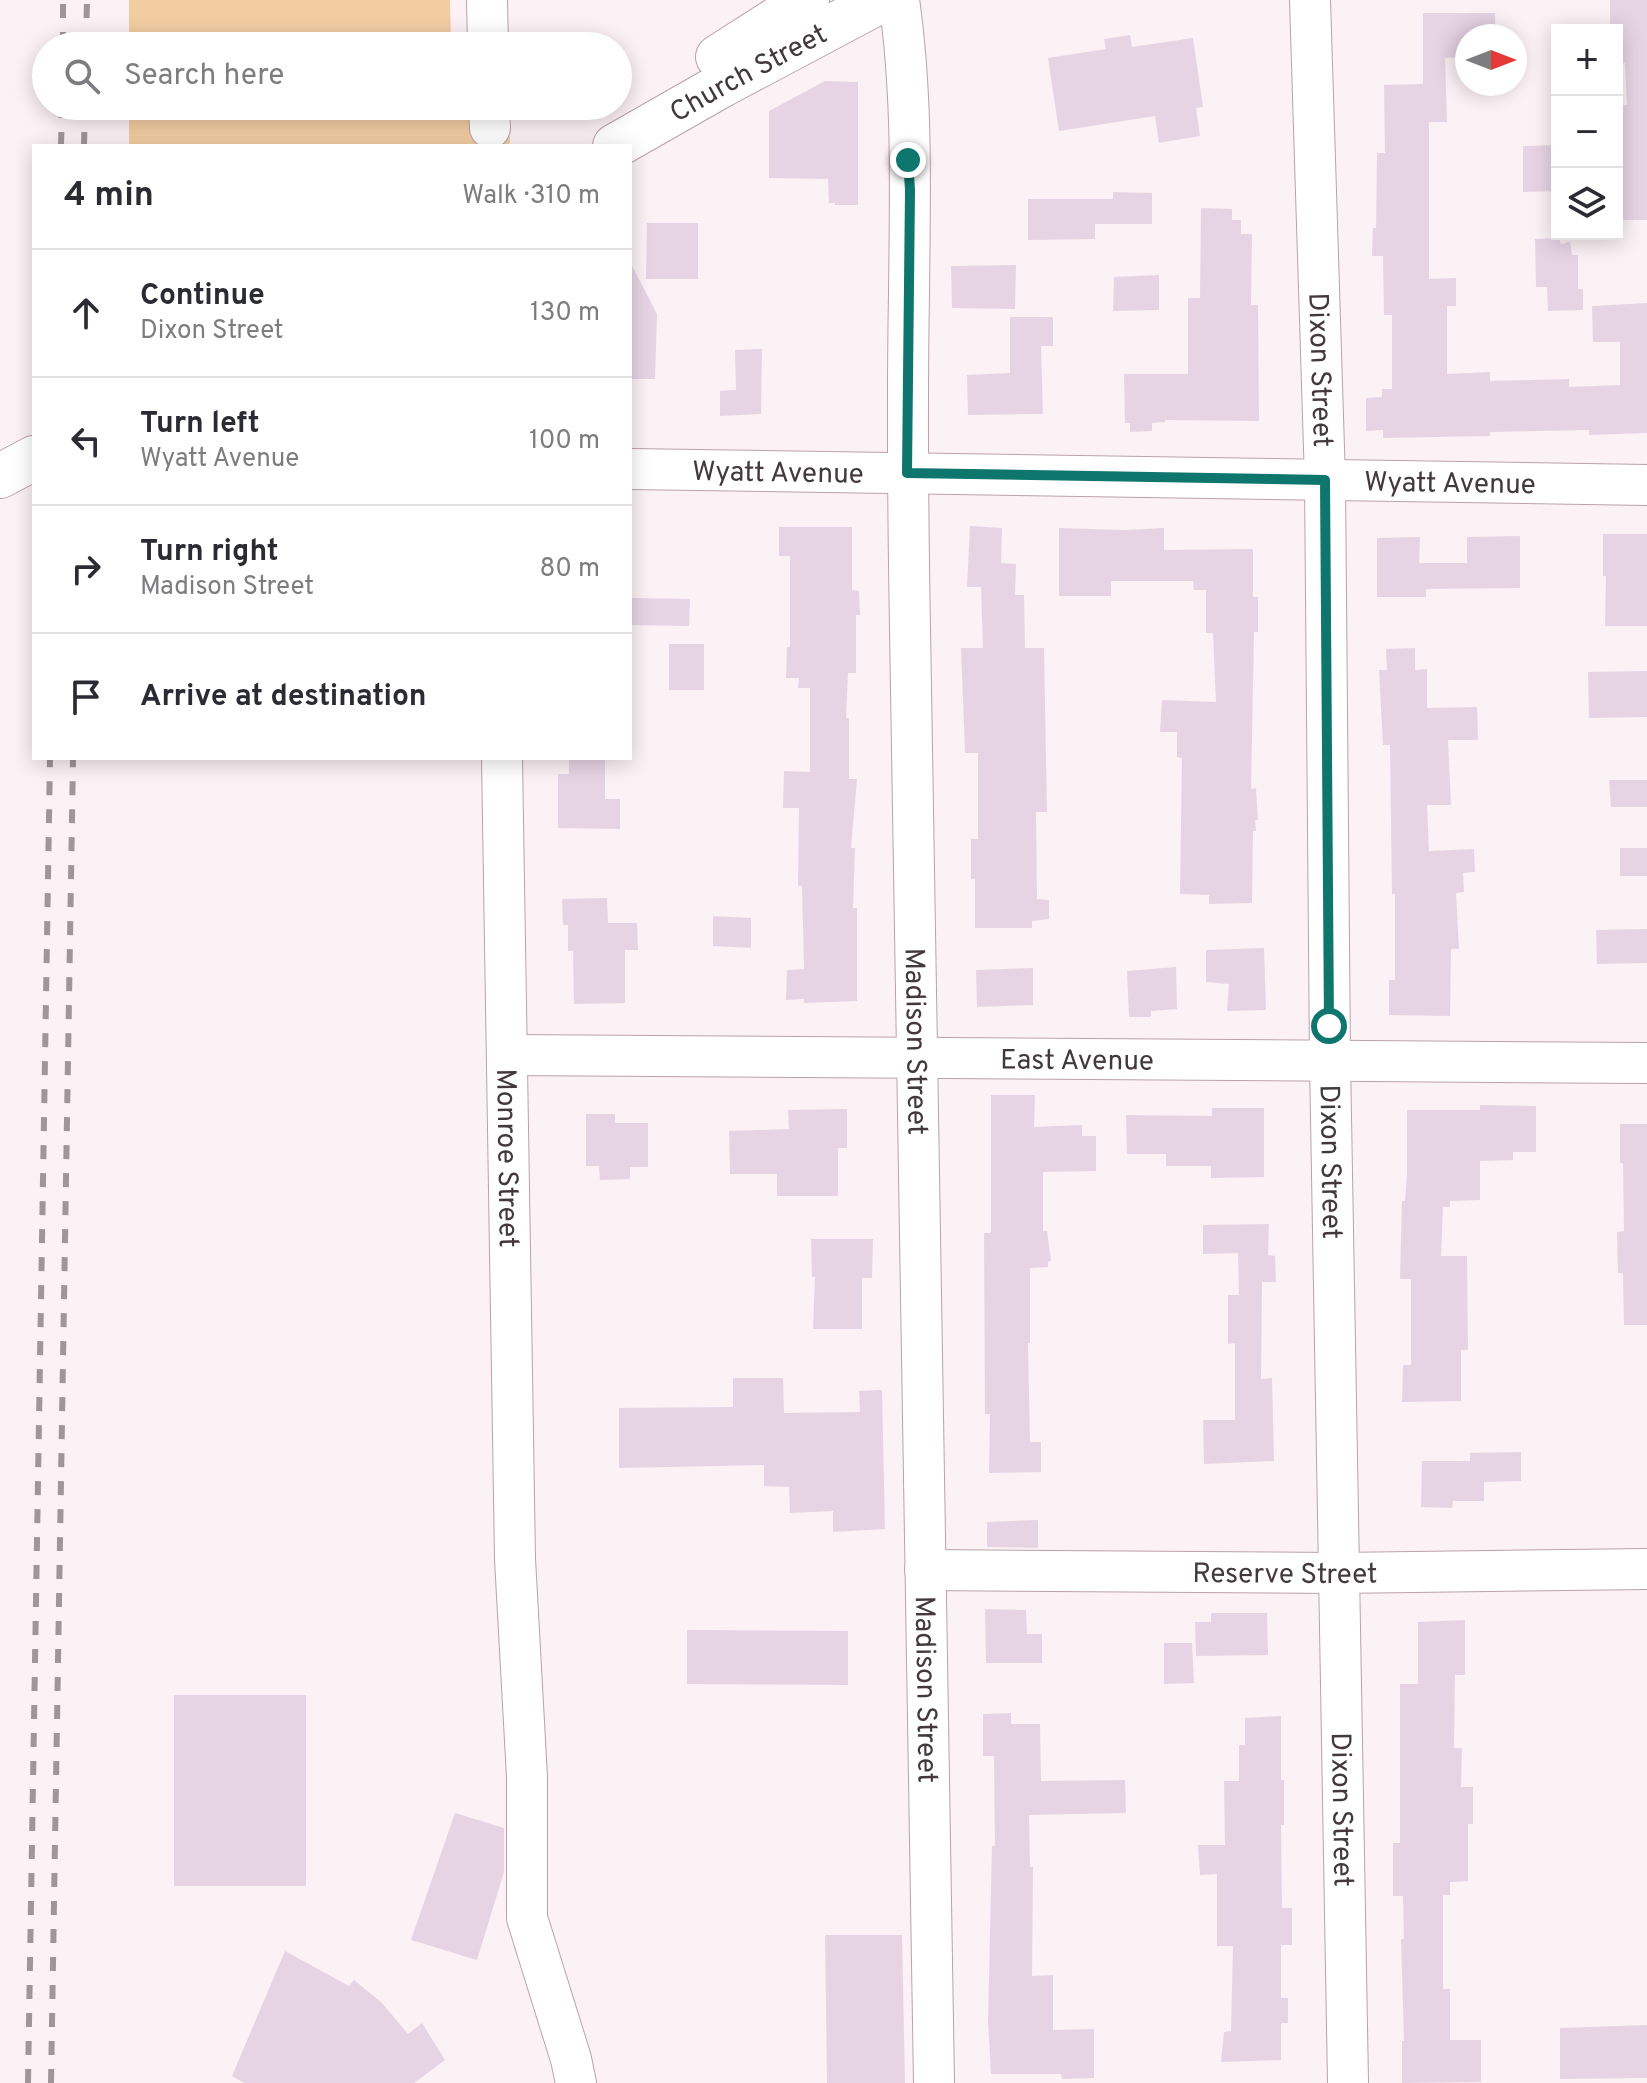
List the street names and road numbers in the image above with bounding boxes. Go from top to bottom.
street label: Church Street [664,18,834,132]
street label: Dixon Street [1298,292,1339,448]
street label: Wyatt Avenue [692,455,864,494]
street label: Wyatt Avenue [1364,466,1536,504]
street label: Madison Street [895,947,934,1136]
street label: East Avenue [1000,1043,1154,1081]
street label: Monroe Street [486,1068,525,1248]
street label: Dixon Street [1309,1084,1348,1240]
street label: Reserve Street [1192,1557,1378,1594]
street label: Madison Street [905,1595,944,1783]
street label: Dixon Street [1321,1732,1360,1887]

